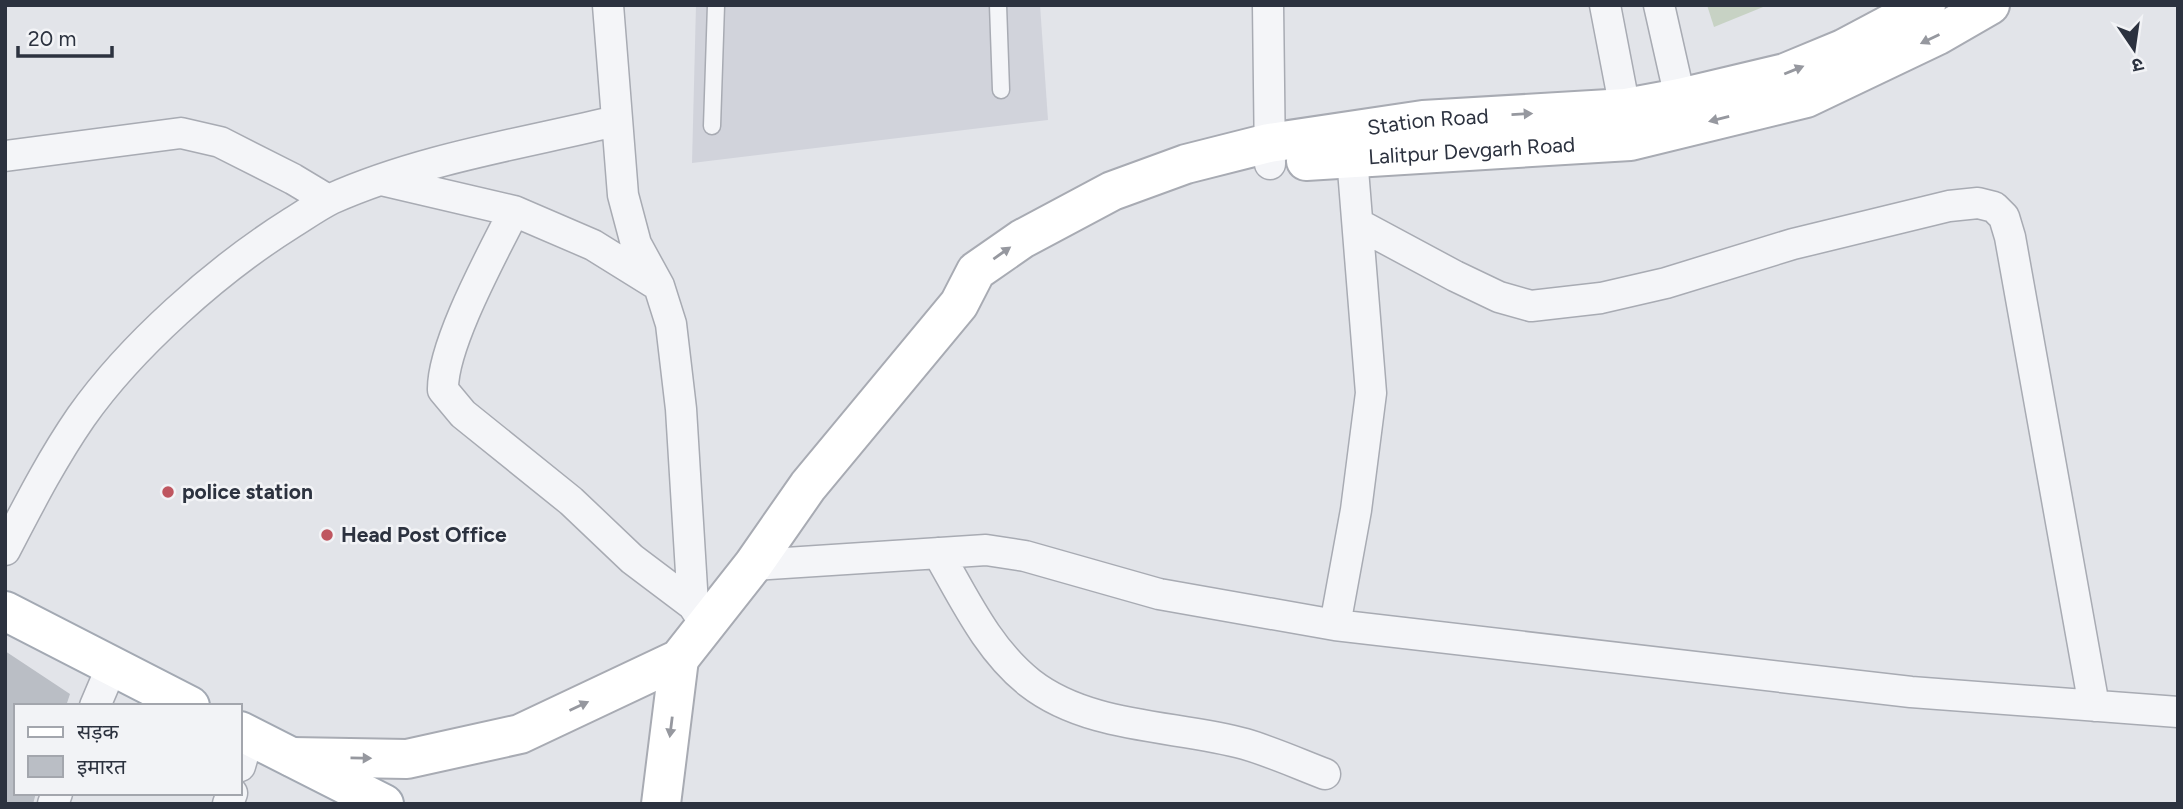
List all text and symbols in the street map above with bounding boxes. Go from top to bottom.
scale bar [18,14,112,58]
north arrow [2099,14,2169,84]
text: 20 m [28,26,76,51]
one-way arrow [1920,33,1940,44]
text: उ [2129,53,2146,78]
one-way arrow [1783,64,1804,75]
street label: Station Road [1366,103,1489,140]
one-way arrow [1511,108,1533,119]
one-way arrow [1707,114,1729,125]
street label: Lalitpur Devgarh Road [1367,131,1576,169]
one-way arrow [993,246,1011,260]
place label: police station [182,479,313,504]
marker: police station [160,484,176,500]
place label: Head Post Office [341,522,507,547]
marker: Head Post Office [319,527,335,543]
one-way arrow [569,700,589,712]
legend [14,704,242,795]
one-way arrow [666,716,677,738]
text: सड़क [77,719,119,744]
one-way arrow [350,752,372,764]
text: इमारत [77,754,127,779]

